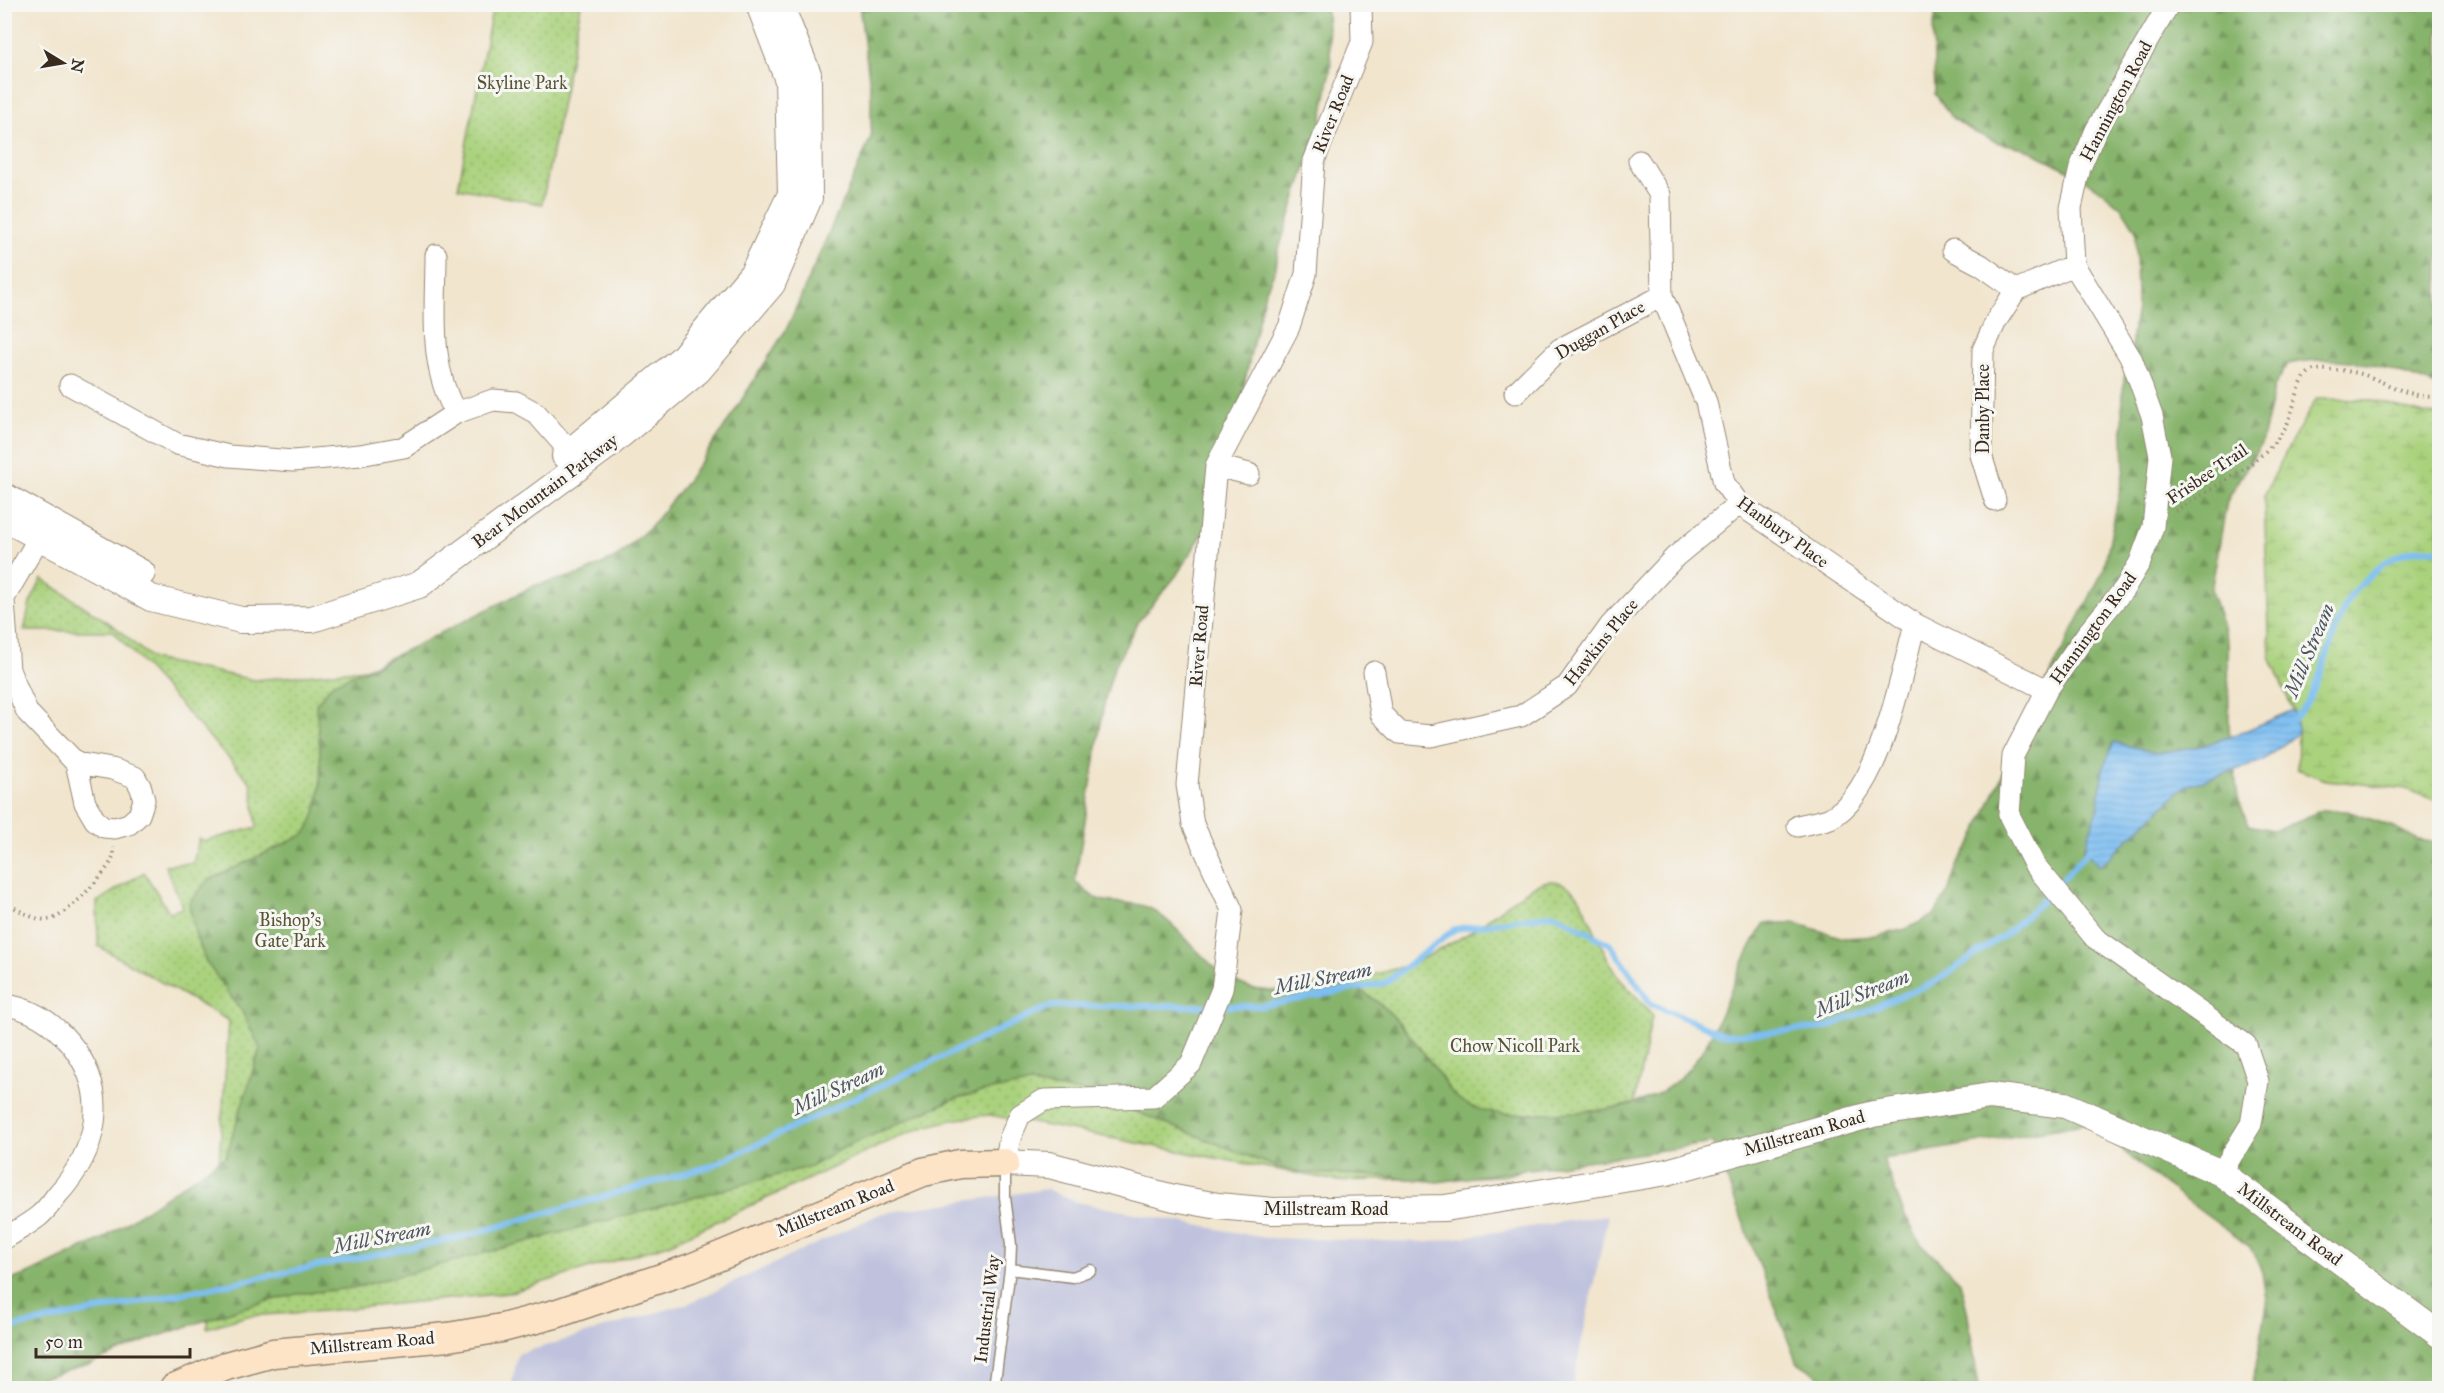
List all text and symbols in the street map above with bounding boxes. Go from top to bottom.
north arrow [33,33,93,93]
street label: Hannington Road [2075,37,2158,165]
text: N [67,57,88,75]
park label: Skyline Park [477,72,568,94]
street label: River Road [1307,72,1359,156]
street label: Duggan Place [1551,296,1649,365]
street label: Danby Place [1972,364,1994,454]
street label: Bear Mountain Parkway [468,429,623,553]
street label: Frisbee Trail [2162,439,2252,509]
street label: Hanbury Place [1733,491,1833,573]
street label: Hannington Road [2045,568,2142,689]
street label: Hawkins Place [1559,594,1643,690]
water label: Mill Stream [2278,600,2339,702]
street label: River Road [1184,604,1214,688]
park label: Bishop's Gate Park [254,909,326,952]
water label: Mill Stream [1270,957,1374,1000]
water label: Mill Stream [1810,964,1912,1023]
park label: Chow Nicoll Park [1450,1035,1581,1057]
water label: Mill Stream [786,1056,888,1121]
street label: Millstream Road [1741,1105,1867,1161]
street label: Millstream Road [773,1174,897,1242]
street label: Millstream Road [2233,1178,2347,1270]
street label: Millstream Road [1263,1198,1389,1220]
water label: Mill Stream [329,1216,433,1259]
street label: Industrial Way [969,1253,1005,1364]
scale bar [36,1321,190,1359]
street label: Millstream Road [309,1327,435,1359]
text: 50 m [45,1331,83,1353]

